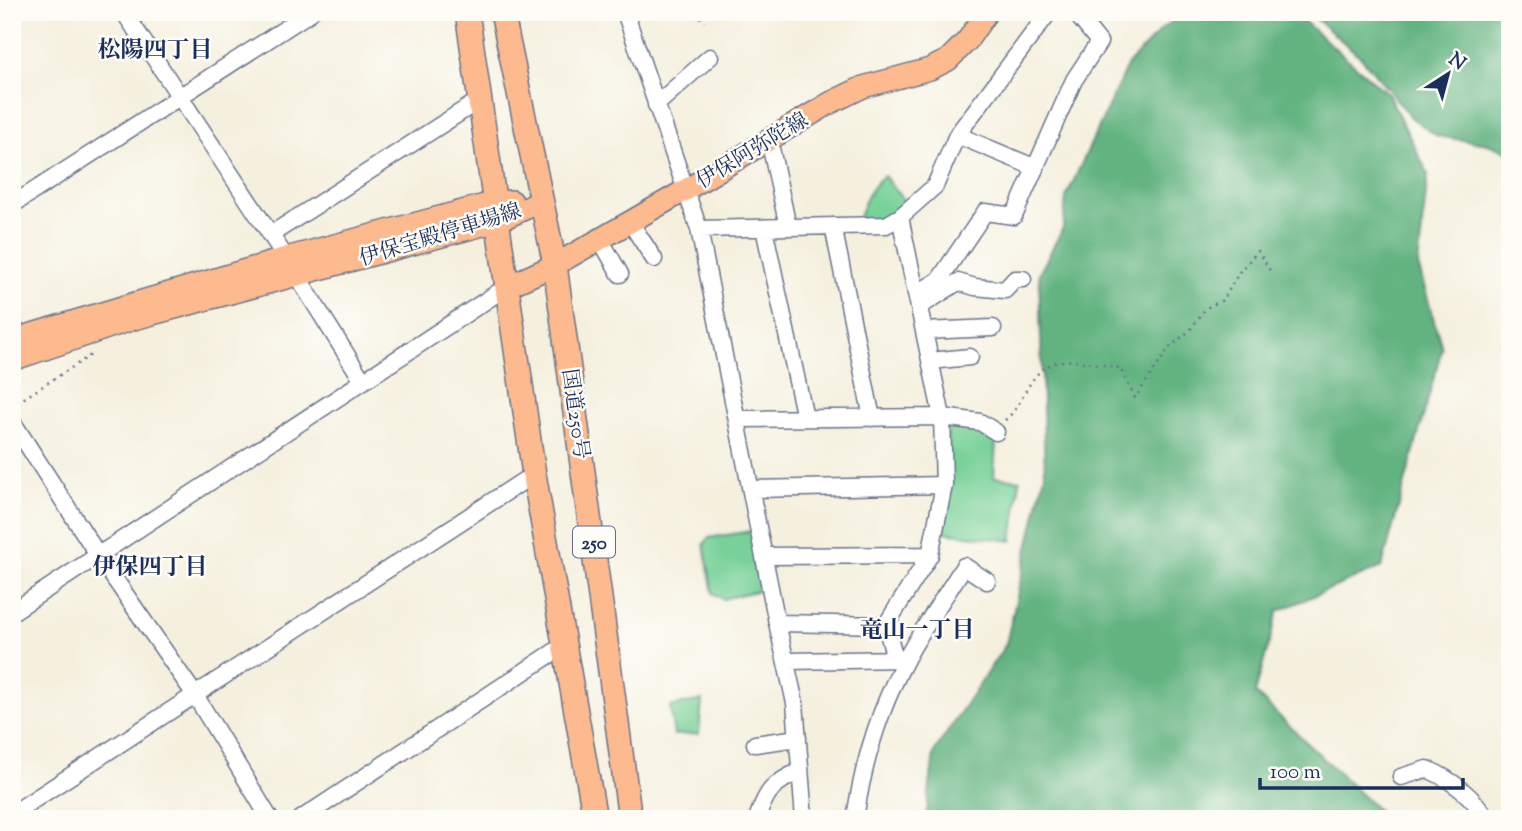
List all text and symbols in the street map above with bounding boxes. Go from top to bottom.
district label: 松陽四丁目 [98,35,213,68]
north arrow [1414,38,1484,108]
text: N [1442,47,1471,78]
street label: 伊保阿弥陀線 [691,106,815,197]
street label: 伊保宝殿停車場線 [356,197,525,275]
street label: 国道250号 [553,367,595,461]
road number: 250 [573,526,615,558]
district label: 伊保四丁目 [93,552,208,585]
district label: 竜山一丁目 [860,615,975,648]
scale bar [1260,747,1462,791]
text: 100 m [1270,758,1321,788]

